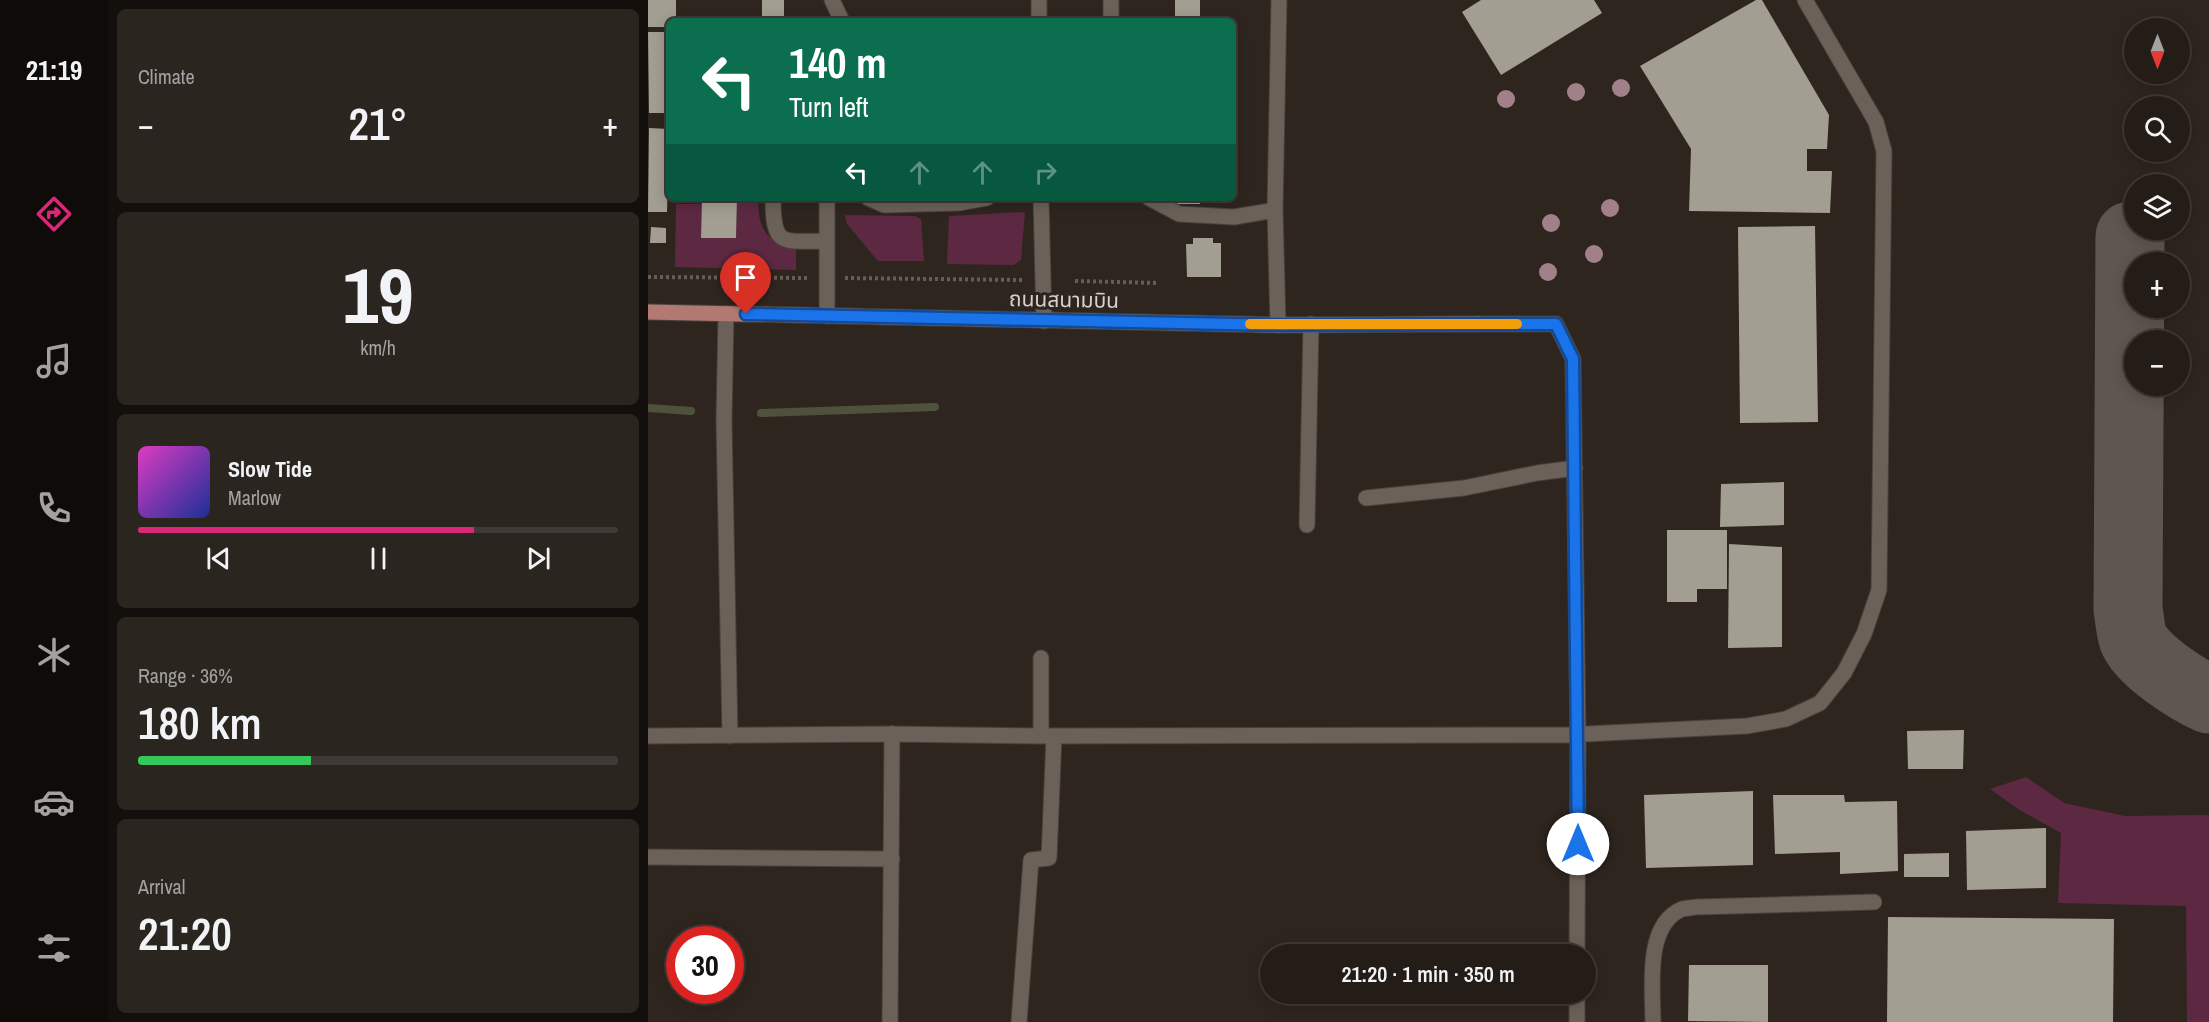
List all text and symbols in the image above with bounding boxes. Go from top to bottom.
north arrow [2124,18,2190,84]
map controls [2124,18,2190,396]
text: 140 m [789,35,887,91]
icon: left [690,42,768,120]
text: 21:19 [26,52,82,88]
text: Climate [138,63,195,90]
text: Turn left [789,89,868,125]
text: 21° [348,93,408,154]
button: search [2124,96,2190,162]
text: − [138,102,154,146]
text: + [602,102,618,146]
icon: left [840,156,873,189]
icon: ahead [903,156,936,189]
icon: ahead [966,156,999,189]
icon: right [1029,156,1062,189]
button: layers [2124,174,2190,240]
icon: directions [33,193,75,235]
text: 19 [342,242,414,347]
pin [720,252,771,314]
button: + [2124,252,2190,318]
icon: arrive [729,261,762,294]
street label: ถนนสนามบิน [1009,284,1119,315]
button: − [2124,330,2190,396]
text: km/h [360,334,396,361]
icon: music [33,340,75,382]
text: Slow Tide [228,454,312,484]
text: Marlow [228,484,281,511]
icon: phone [33,487,75,529]
icon: previous [202,542,235,575]
icon: pause [362,542,395,575]
icon: next [522,542,555,575]
icon: climate [33,634,75,676]
text: Range · 36% [138,662,233,689]
text: 180 km [138,692,262,753]
icon: car [33,781,75,823]
position arrow [1546,812,1610,876]
text: Arrival [138,873,185,900]
text: 21:20 [138,903,232,964]
speed limit sign: 30 [666,926,744,1004]
icon: filters [33,927,75,969]
text: 21:20 · 1 min · 350 m [1341,959,1515,989]

